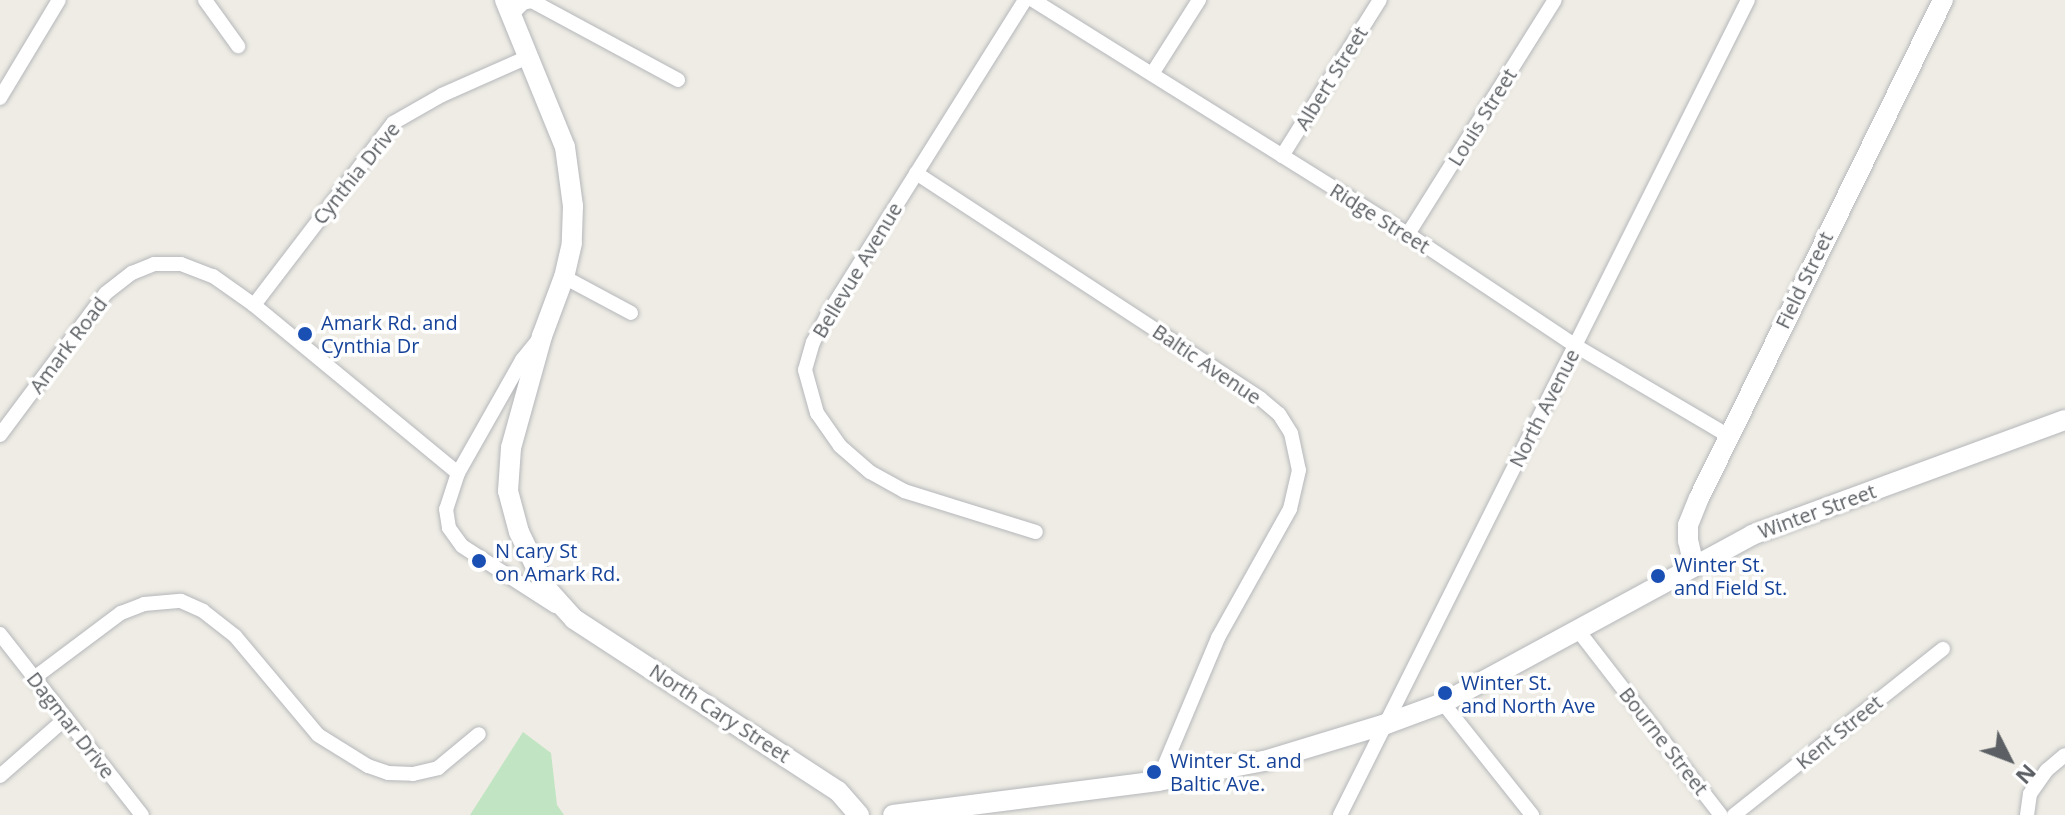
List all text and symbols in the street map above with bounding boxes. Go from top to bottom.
street label: Albert Street [1290,22,1372,134]
street label: Louis Street [1443,64,1521,170]
street label: Cynthia Drive [307,117,405,229]
street label: Ridge Street [1326,178,1434,258]
street label: Bellevue Avenue [807,198,907,342]
street label: Field Street [1770,228,1838,332]
street label: Amark Road [24,292,112,398]
place label: Amark Rd. and Cynthia Dr [321,310,458,357]
street label: Baltic Avenue [1148,319,1266,409]
marker: Amark Rd. and Cynthia Dr [296,325,314,343]
street label: North Avenue [1504,345,1584,471]
street label: Winter Street [1755,479,1879,543]
place label: N cary St on Amark Rd. [495,538,620,585]
marker: N cary St on Amark Rd. [470,552,488,570]
place label: Winter St. and Field St. [1674,552,1787,599]
marker: Winter St. and Field St. [1649,567,1667,585]
street label: North Cary Street [645,659,795,767]
street label: Dagmar Drive [22,667,120,783]
place label: Winter St. and North Ave [1461,670,1596,717]
street label: Bourne Street [1615,682,1713,800]
marker: Winter St. and North Ave [1436,684,1454,702]
street label: Kent Street [1791,690,1887,774]
north arrow [1969,719,2049,799]
place label: Winter St. and Baltic Ave. [1170,748,1302,795]
text: N [2010,758,2044,792]
marker: Winter St. and Baltic Ave. [1145,763,1163,781]

